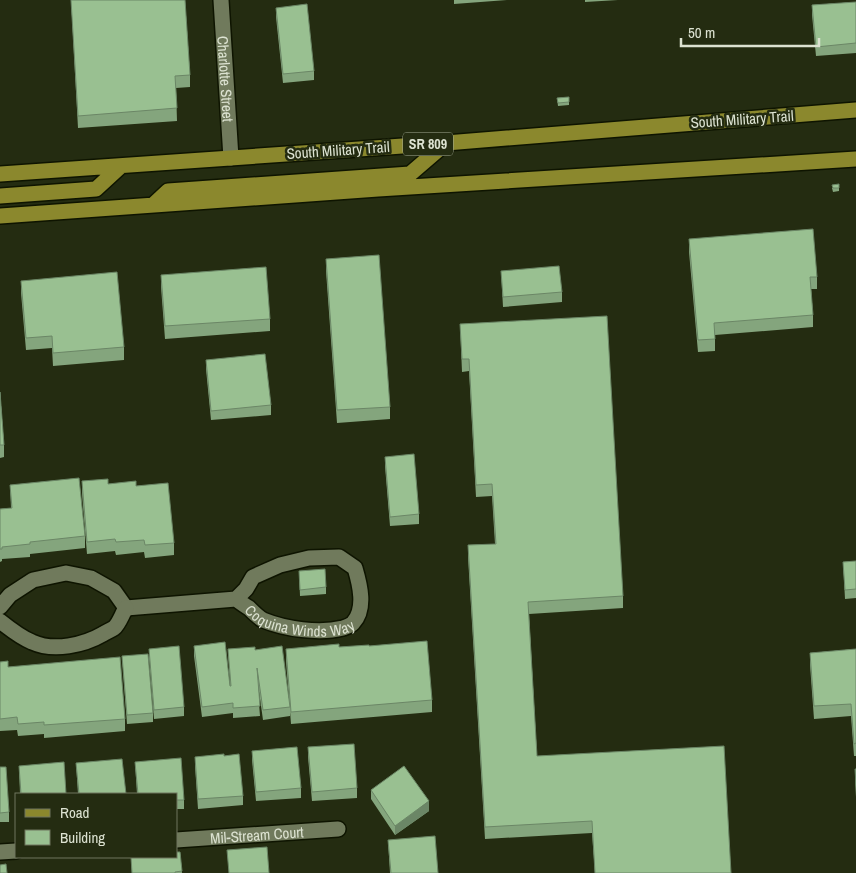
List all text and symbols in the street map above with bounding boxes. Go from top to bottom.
scale bar [681,15,818,47]
text: 50 m [688,22,715,43]
street label: Charlotte Street [213,35,239,123]
street label: South Military Trail [690,105,794,133]
road number: SR 809 [403,132,453,156]
street label: South Military Trail [286,136,390,164]
street label: Coquina Winds Way [241,599,359,641]
legend [15,793,178,858]
text: Road [60,802,89,823]
street label: Mil-Stream Court [209,821,305,848]
text: Building [60,827,105,848]

